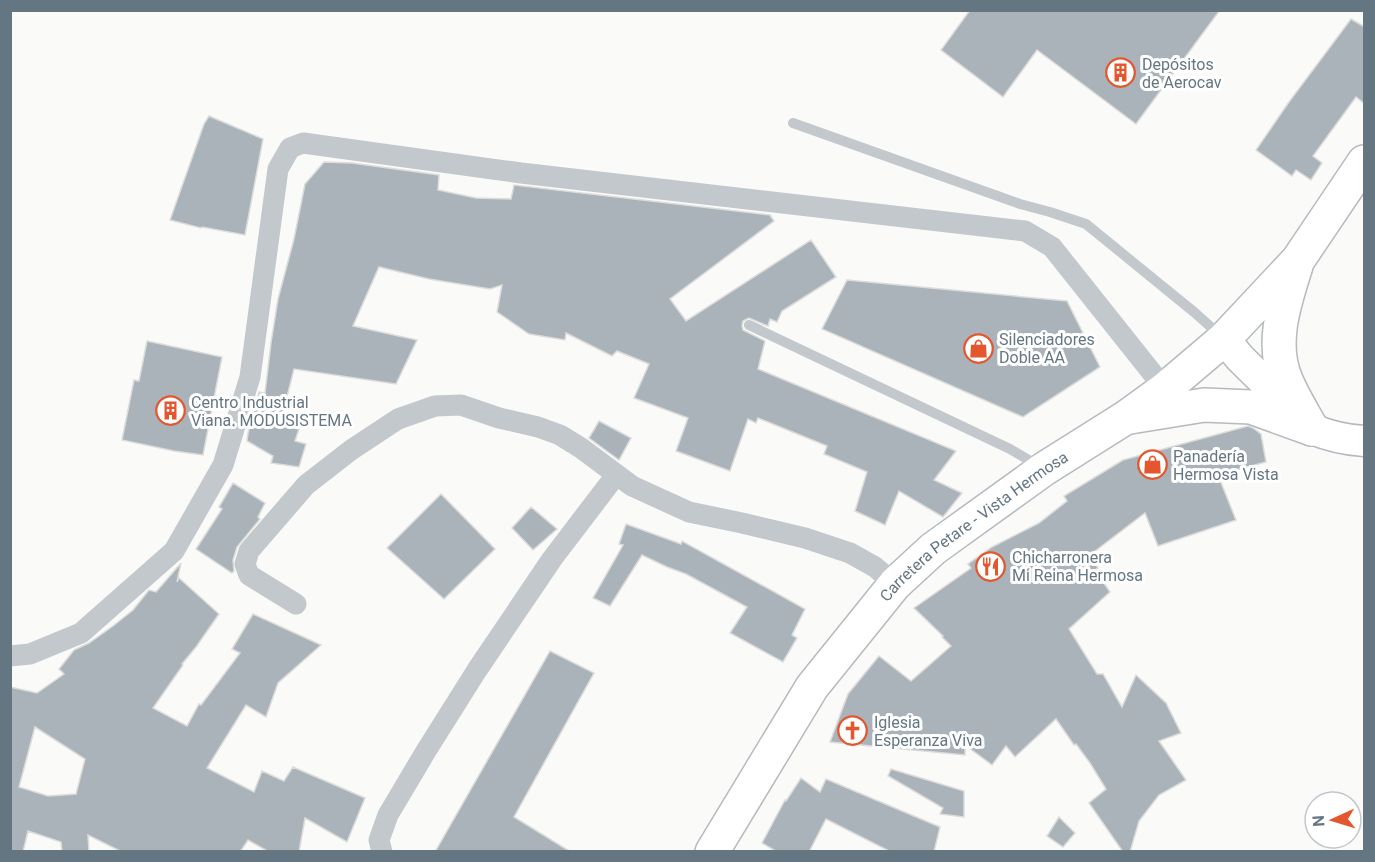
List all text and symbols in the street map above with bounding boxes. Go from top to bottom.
place label: Depósitos de Aerocav [1142,55,1222,92]
building icon: Depósitos de Aerocav [1105,57,1137,89]
place label: Silenciadores Doble AA [999,330,1095,367]
shop icon: Silenciadores Doble AA [962,332,994,364]
place label: Centro Industrial Viana. MODUSISTEMA [191,393,352,430]
building icon: Centro Industrial Viana. MODUSISTEMA [154,395,186,427]
street label: Carretera Petare - Vista Hermosa [876,447,1072,605]
place label: Panadería Hermosa Vista [1173,447,1279,484]
shop icon: Panadería Hermosa Vista [1136,449,1168,481]
place label: Chicharronera Mi Reina Hermosa [1012,548,1143,585]
restaurant icon: Chicharronera Mi Reina Hermosa [975,550,1007,582]
place label: Iglesia Esperanza Viva [874,713,983,750]
church icon: Iglesia Esperanza Viva [837,715,869,747]
north arrow [1303,790,1363,850]
text: N [1309,815,1328,827]

